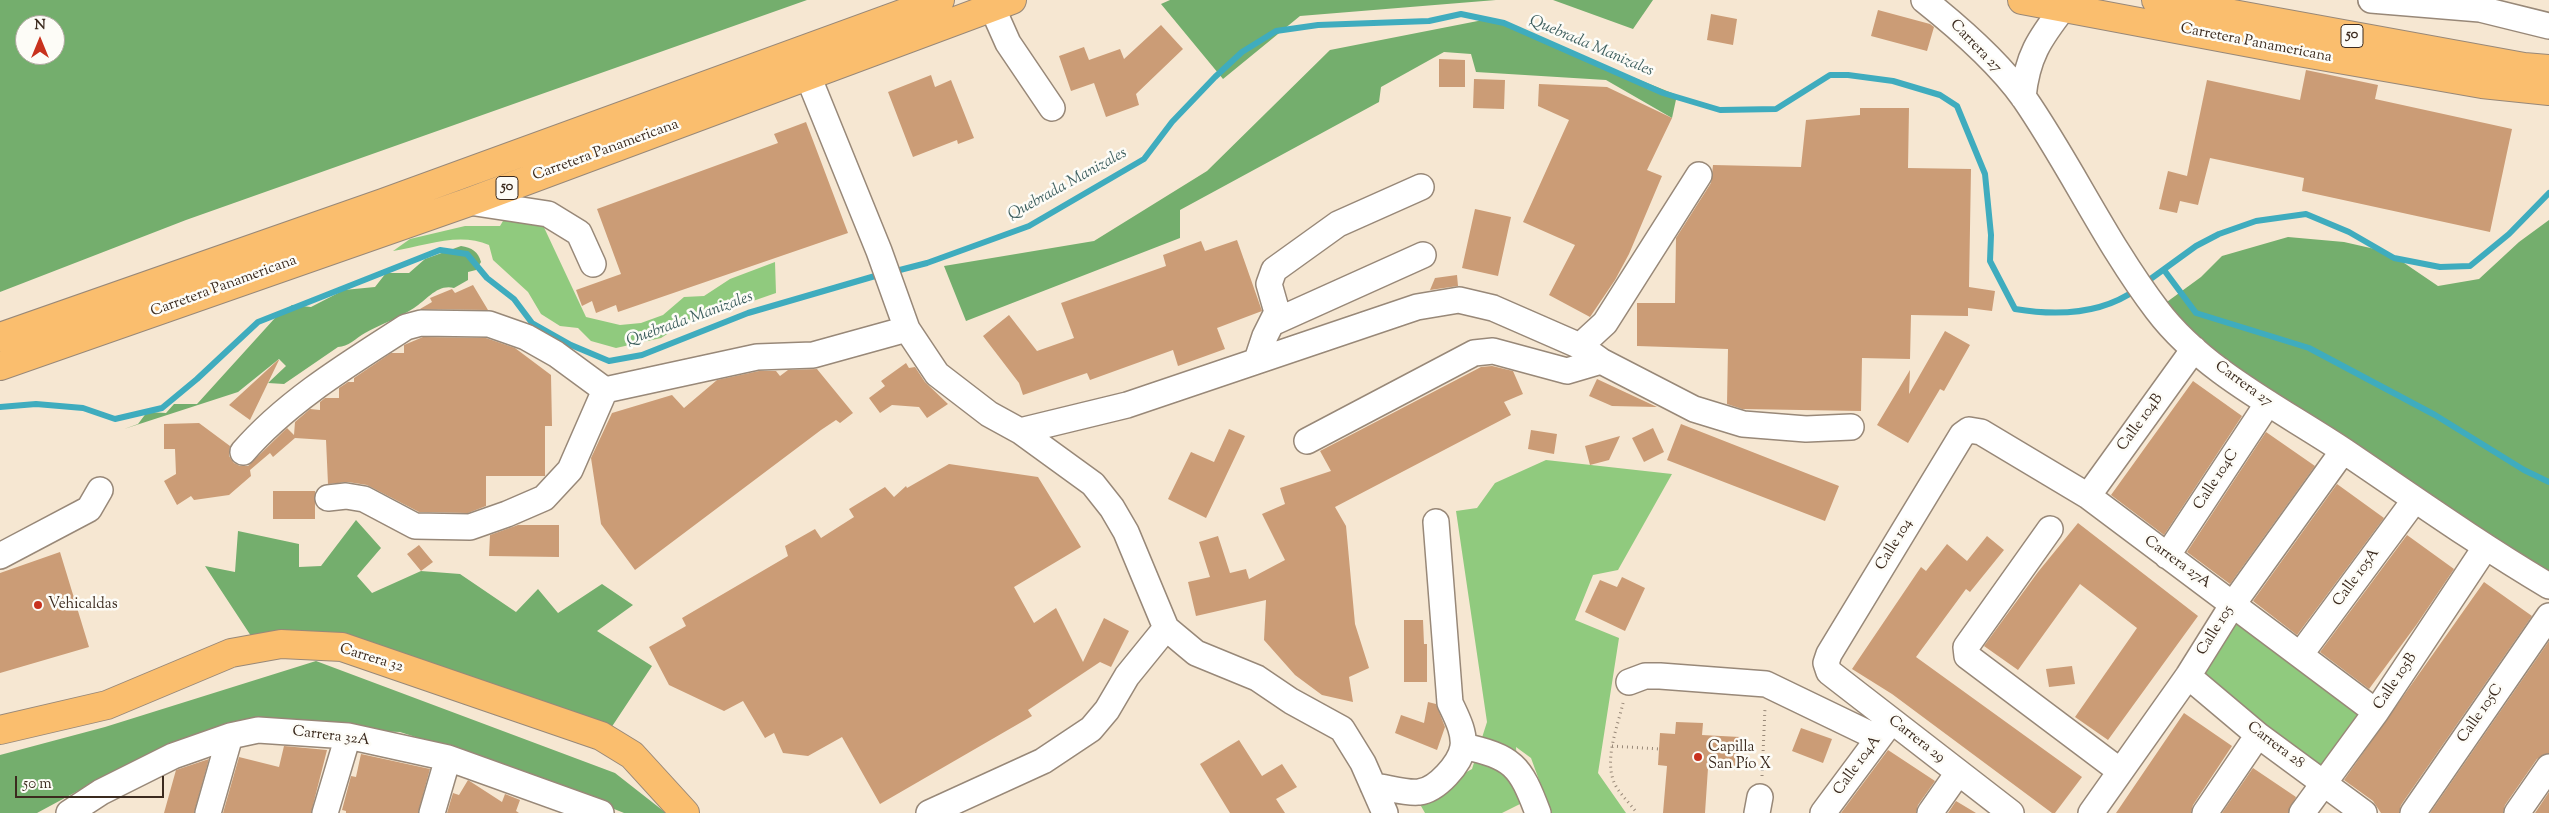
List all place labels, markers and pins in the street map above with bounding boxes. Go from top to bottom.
place label: Vehicaldas [48,596,118,614]
marker: Vehicaldas [32,599,44,611]
place label: Capilla San Pío X [1708,739,1771,774]
marker: Capilla San Pío X [1692,751,1704,763]

